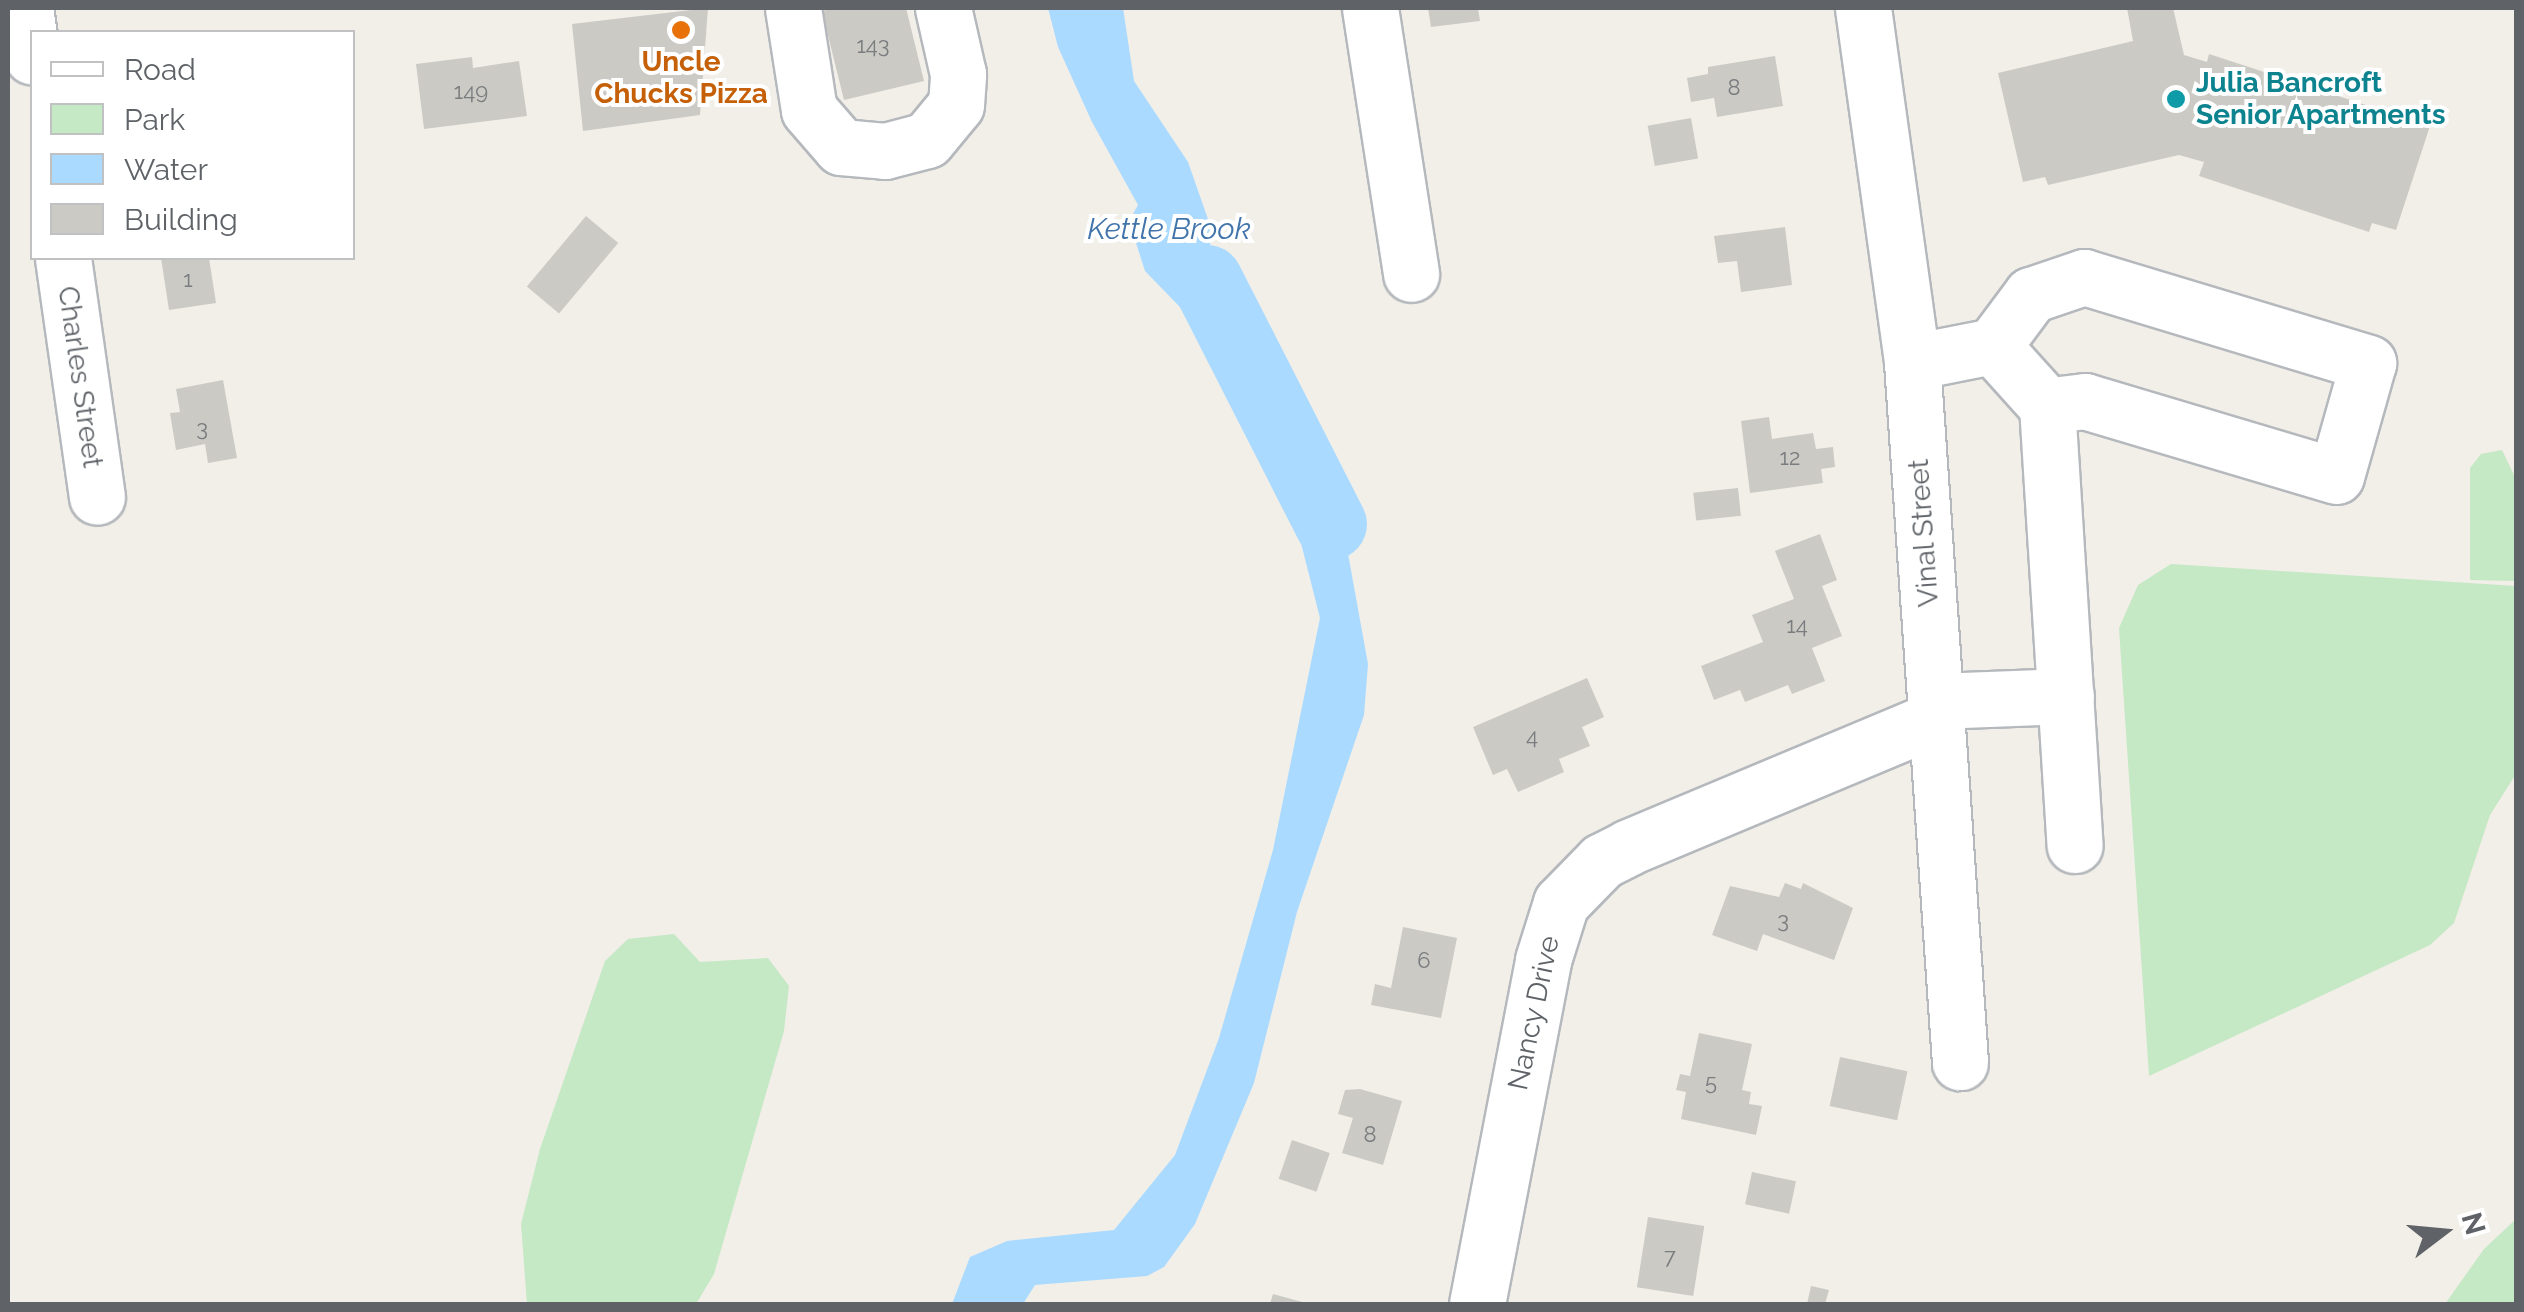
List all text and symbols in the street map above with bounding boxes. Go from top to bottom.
marker: Uncle Chucks Pizza [670,19,692,41]
legend [30,30,355,260]
house number: 143 [856,33,890,59]
place label: Uncle Chucks Pizza [594,45,768,111]
text: Road [124,52,196,87]
place label: Julia Bancroft Senior Apartments [2196,66,2447,132]
house number: 8 [1727,75,1741,101]
house number: 149 [454,79,488,105]
marker: Julia Bancroft Senior Apartments [2165,88,2187,110]
text: Park [124,102,185,137]
text: Water [124,152,208,187]
text: Building [124,202,238,237]
water label: Kettle Brook [1087,211,1251,247]
house number: 1 [183,267,193,293]
street label: Charles Street [51,284,109,470]
house number: 3 [196,416,208,442]
house number: 12 [1780,445,1800,471]
street label: Vinal Street [1902,457,1946,609]
house number: 14 [1786,613,1808,639]
house number: 4 [1526,724,1538,750]
house number: 3 [1777,908,1789,934]
street label: Nancy Drive [1501,933,1567,1093]
house number: 6 [1417,948,1431,974]
house number: 5 [1705,1070,1717,1096]
house number: 8 [1363,1122,1377,1148]
north arrow [2394,1182,2494,1282]
text: N [2455,1209,2492,1238]
house number: 7 [1664,1244,1676,1270]

